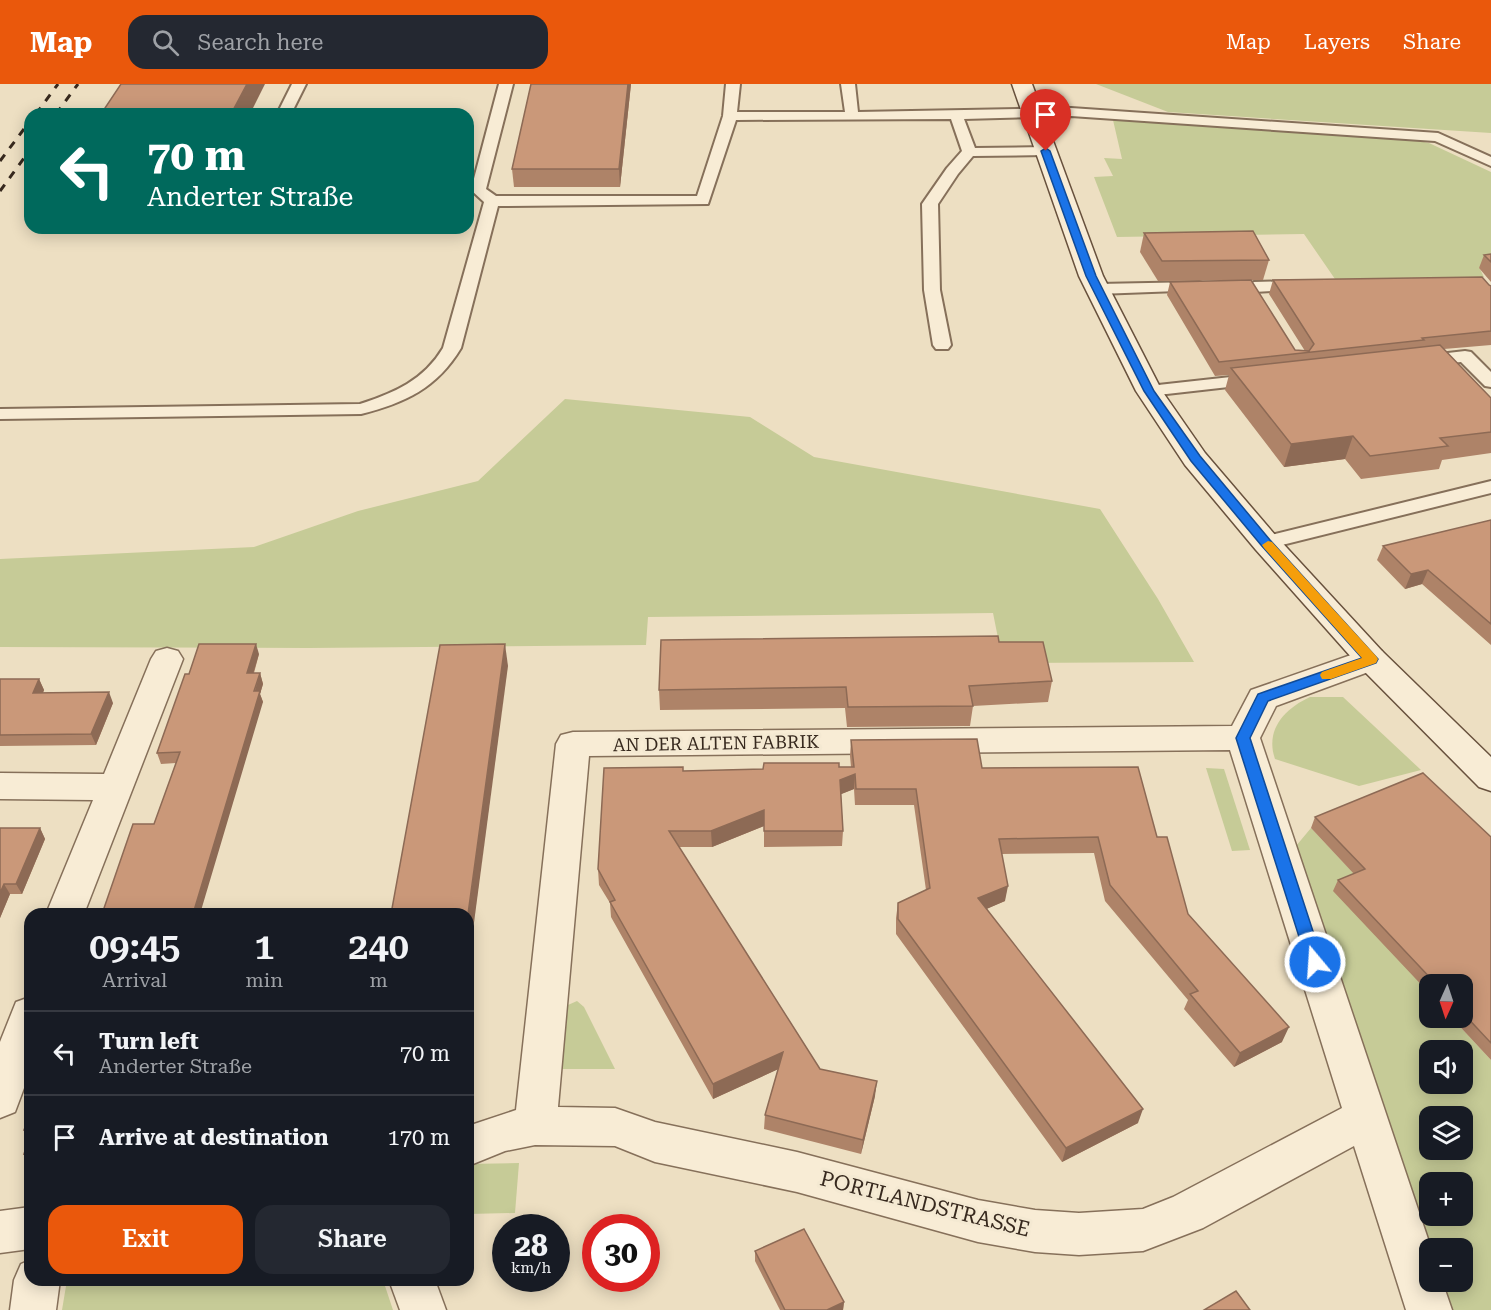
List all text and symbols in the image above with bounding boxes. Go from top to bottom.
search box [128,15,548,69]
text: Map [30,26,92,59]
icon: search [149,26,182,59]
text: Search here [197,30,323,55]
text: Map [1226,30,1271,54]
text: Layers [1304,30,1370,54]
text: Share [1403,30,1461,54]
pin [1020,89,1071,151]
icon: arrive [1029,98,1062,131]
text: 70 m [147,131,245,180]
icon: left [48,132,126,210]
text: Anderter Straße [147,181,353,213]
street label: AN DER ALTEN FABRIK [613,731,819,755]
text: 09:45 [89,926,180,968]
text: 1 [254,926,274,968]
text: 240 [348,926,409,968]
position arrow [1283,930,1347,994]
text: Arrival [102,968,167,992]
text: min [246,968,283,992]
text: m [369,968,388,992]
north arrow [1419,974,1473,1028]
map controls [1419,974,1473,1292]
text: Turn left [99,1029,199,1054]
icon: left [48,1037,81,1070]
button: sound [1419,1040,1473,1094]
text: 70 m [400,1041,450,1066]
text: Anderter Straße [99,1054,252,1078]
button: layers [1419,1106,1473,1160]
icon: arrive [48,1121,81,1154]
text: Arrive at destination [99,1125,328,1150]
text: 170 m [387,1125,450,1150]
street label: PORTLANDSTRASSE [817,1166,1033,1242]
button: + [1419,1172,1473,1226]
button: Exit [48,1205,243,1274]
button: Share [255,1205,450,1274]
speed limit sign: 30 [582,1214,660,1292]
text: 28 [514,1228,548,1263]
button: − [1419,1238,1473,1292]
text: km/h [511,1259,551,1277]

